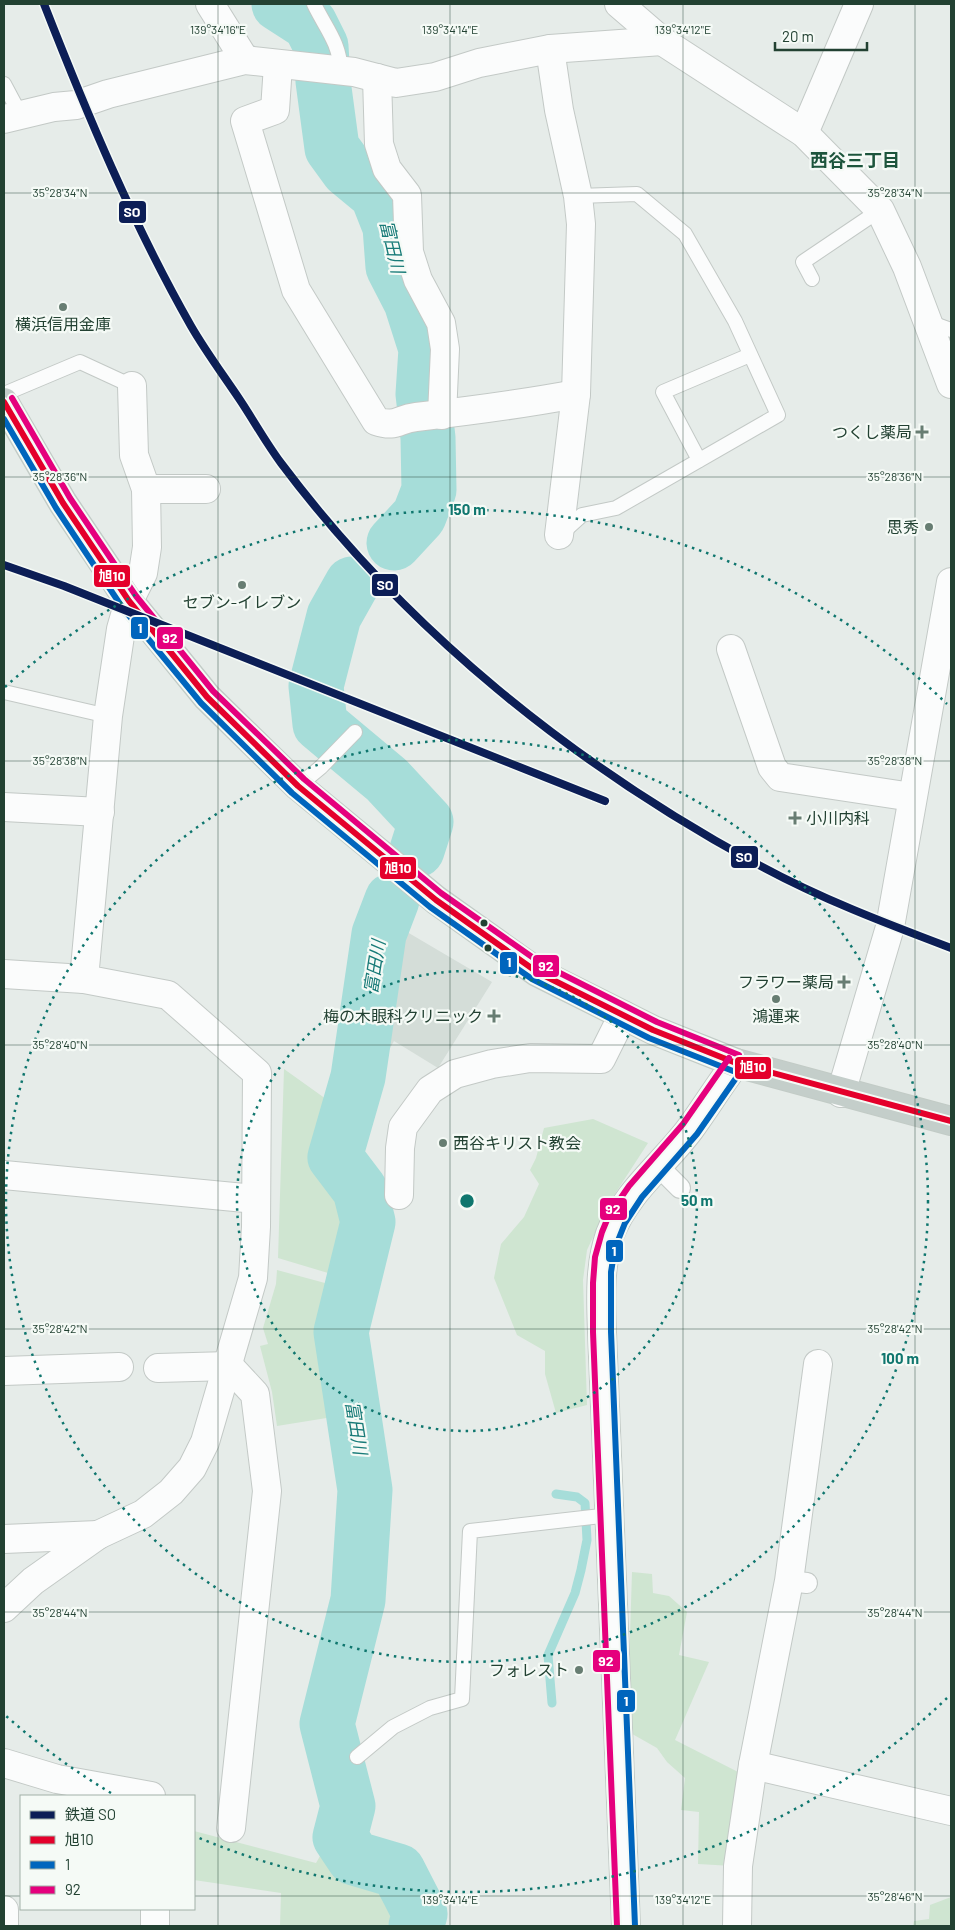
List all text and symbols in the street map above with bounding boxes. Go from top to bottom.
scale bar [775,20,868,52]
text: 139°34'16"E [190,22,246,36]
text: 139°34'14"E [422,22,478,36]
text: 139°34'12"E [655,22,711,36]
text: 20 m [782,27,814,45]
district label: 西谷三丁目 [810,149,900,171]
text: 35°28'34"N [32,185,88,199]
text: 35°28'34"N [867,185,923,199]
line badge: SO [118,200,147,224]
text: SO [123,203,141,220]
water label: 富田川 [376,218,410,278]
marker: 横浜信用金庫 [57,301,69,313]
place label: 横浜信用金庫 [15,314,111,333]
place label: つくし薬局 [832,422,912,441]
marker: つくし薬局 [916,426,928,438]
text: 35°28'36"N [33,469,87,483]
text: 35°28'36"N [868,469,922,483]
text: 150 m [448,500,486,518]
place label: 思秀 [887,517,919,536]
marker: 思秀 [923,521,935,533]
line badge: 旭10 [93,564,131,588]
text: 旭10 [99,567,125,584]
line badge: SO [371,573,399,597]
text: SO [376,576,394,593]
marker: セブン-イレブン [236,579,248,591]
place label: セブン-イレブン [183,592,301,611]
line badge: 1 [130,616,149,640]
text: 1 [138,619,143,636]
line badge: 92 [156,626,184,650]
text: 92 [162,629,178,646]
text: 35°28'38"N [33,753,87,767]
text: 35°28'38"N [868,753,922,767]
place label: 小川内科 [806,808,870,827]
marker: 小川内科 [788,811,802,825]
line badge: SO [730,845,759,869]
text: SO [735,848,753,865]
line badge: 旭10 [379,856,417,880]
text: 旭10 [385,859,411,876]
unlabelled marker [479,918,489,928]
water label: 富田川 [359,936,389,995]
unlabelled marker [483,943,493,953]
line badge: 1 [499,951,518,975]
text: 1 [507,953,512,970]
line badge: 92 [532,954,560,978]
text: 92 [538,957,554,974]
place label: フラワー薬局 [738,972,834,991]
marker: フラワー薬局 [838,976,850,988]
marker: 鴻運来 [770,993,782,1005]
place label: 梅の木眼科クリニック [323,1006,483,1025]
place label: 鴻運来 [752,1006,800,1025]
marker: 梅の木眼科クリニック [487,1009,501,1023]
text: 35°28'40"N [32,1037,88,1051]
text: 35°28'40"N [867,1037,923,1051]
line badge: 旭10 [734,1056,772,1080]
text: 旭10 [740,1058,766,1075]
place label: 西谷キリスト教会 [453,1133,581,1152]
marker: 西谷キリスト教会 [437,1137,449,1149]
text: 50 m [681,1191,713,1209]
centre of rings [458,1192,476,1210]
line badge: 92 [599,1197,628,1221]
text: 92 [605,1200,621,1217]
line badge: 1 [605,1239,624,1263]
text: 1 [612,1242,617,1259]
text: 35°28'42"N [32,1321,88,1335]
text: 35°28'42"N [867,1321,923,1335]
text: 100 m [881,1349,919,1367]
water label: 富田川 [342,1399,372,1458]
text: 35°28'44"N [32,1605,88,1619]
text: 35°28'44"N [867,1605,923,1619]
line badge: 92 [592,1649,621,1673]
text: 92 [598,1652,614,1669]
place label: フォレスト [489,1660,569,1679]
marker: フォレスト [573,1664,585,1676]
line badge: 1 [616,1689,636,1713]
text: 1 [624,1692,629,1709]
legend [20,1795,195,1910]
text: 鉄道 SO [65,1805,116,1823]
text: 旭10 [65,1830,94,1848]
text: 1 [65,1855,70,1873]
text: 92 [65,1880,81,1898]
text: 35°28'46"N [867,1889,923,1903]
text: 139°34'14"E [422,1892,478,1906]
text: 139°34'12"E [655,1892,711,1906]

